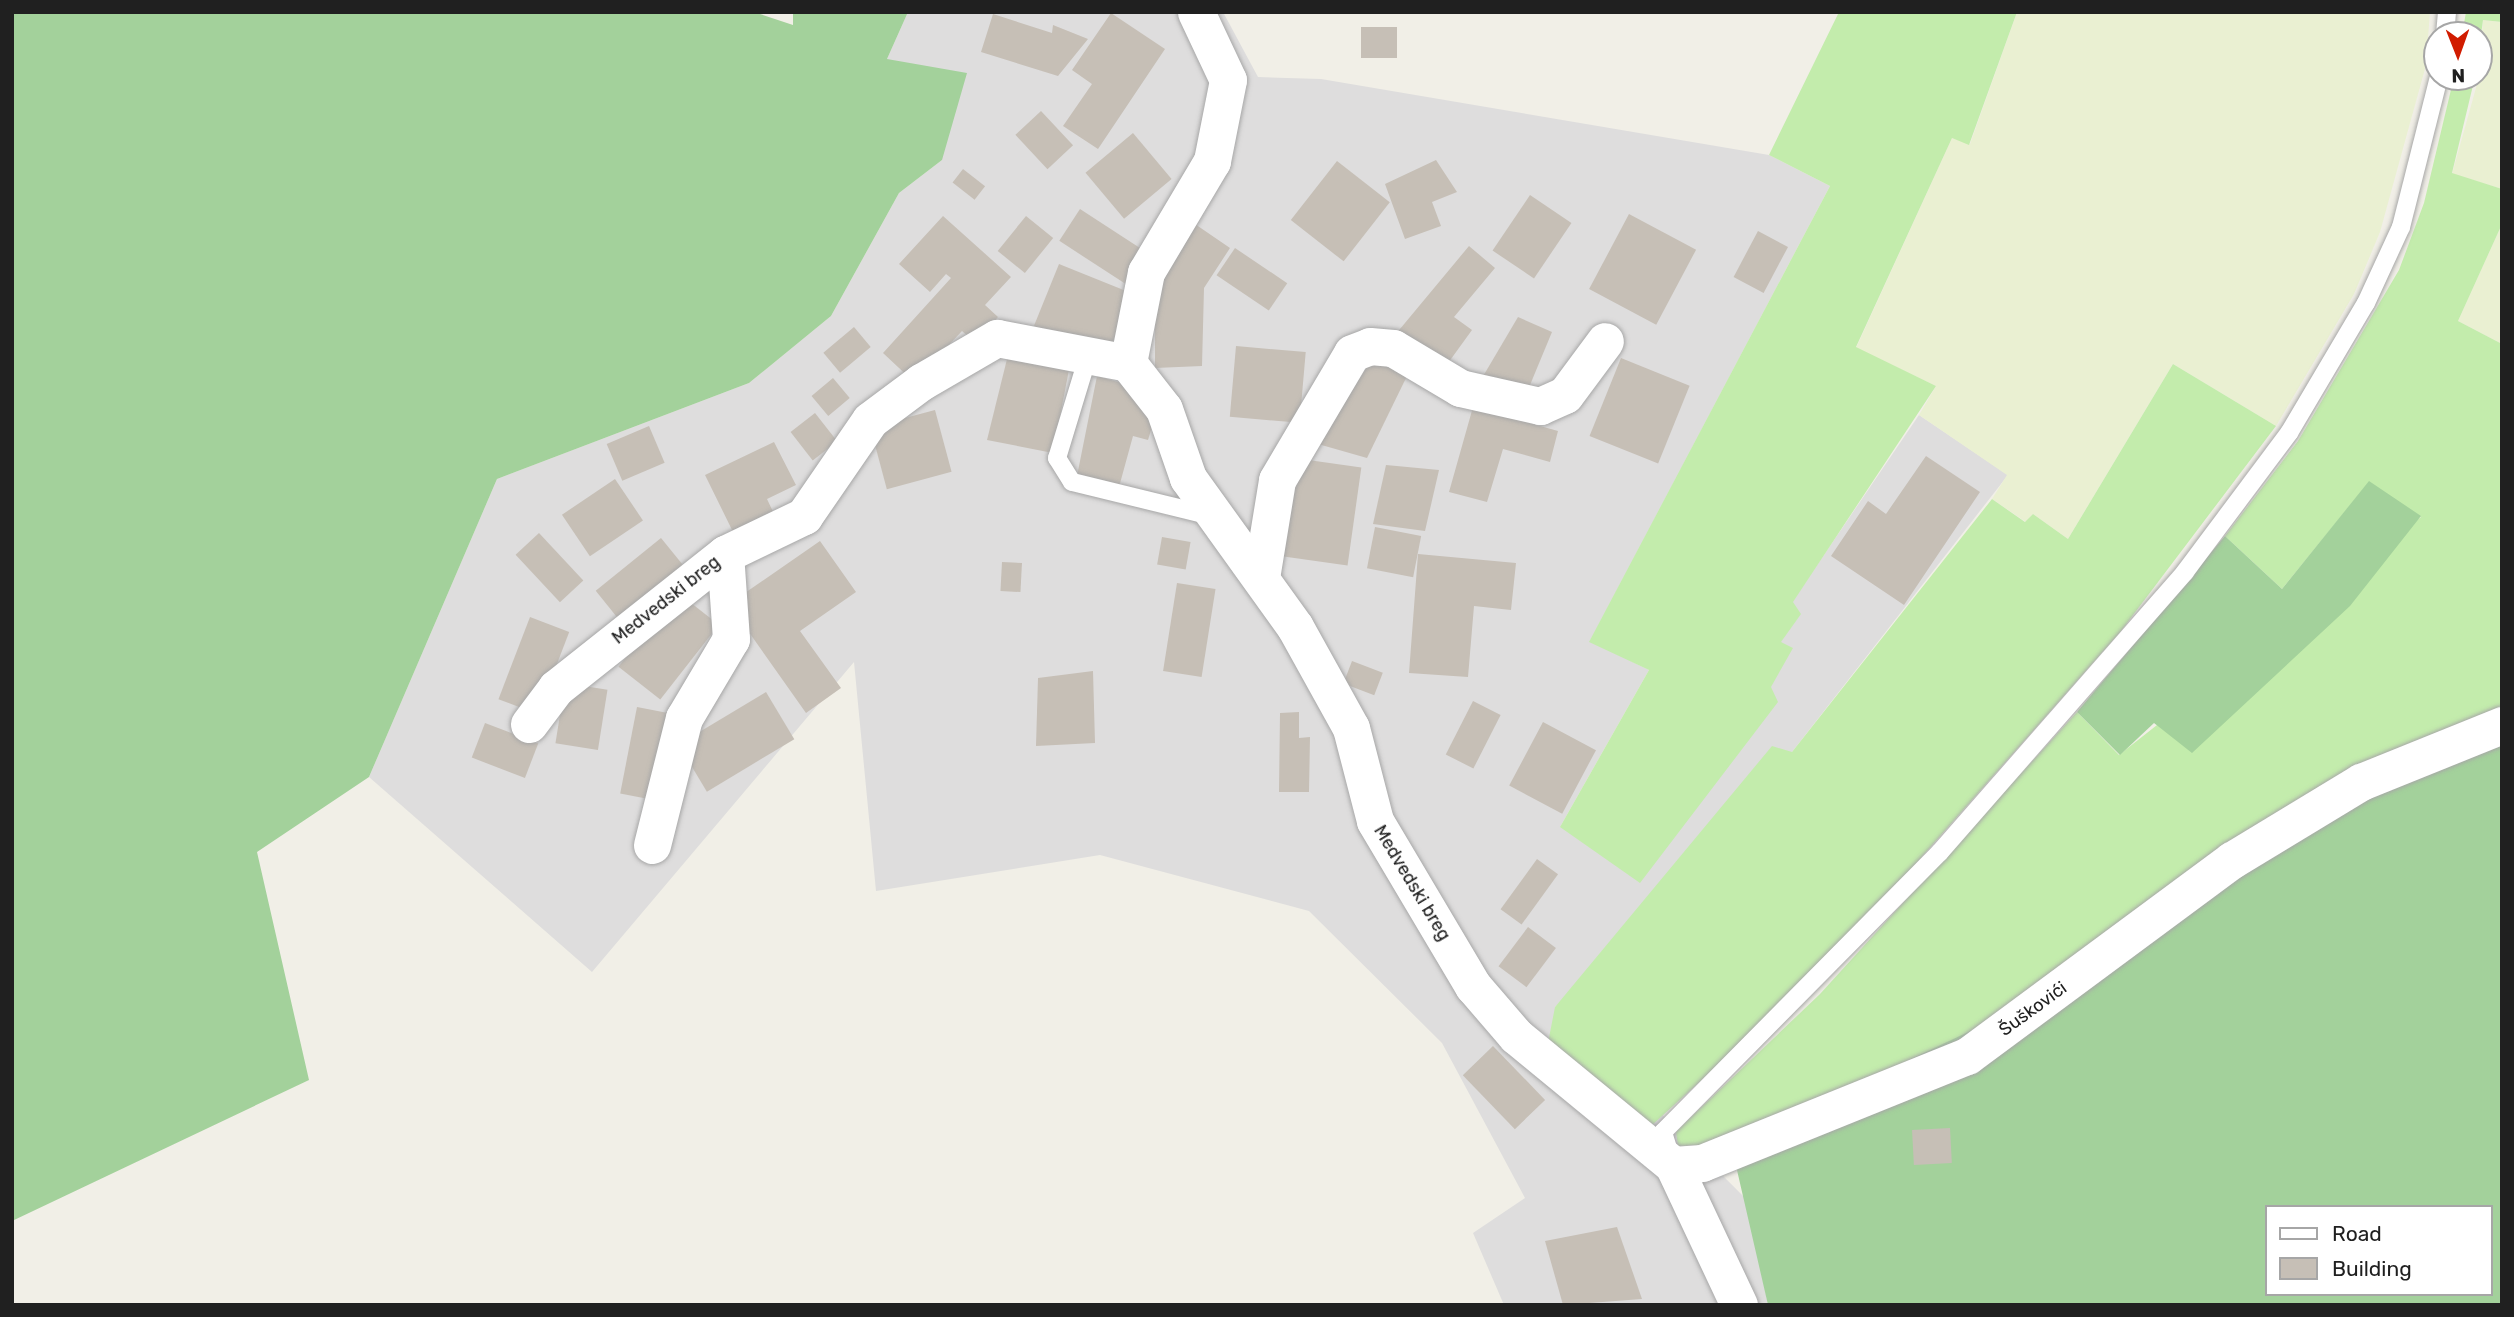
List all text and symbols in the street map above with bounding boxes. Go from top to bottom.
north arrow [2423,21,2493,91]
text: N [2451,64,2465,87]
street label: Medvedski breg [608,551,724,649]
street label: Medvedski breg [1369,821,1455,945]
street label: Šuškovići [1995,977,2071,1041]
legend [2266,1205,2493,1296]
text: Road [2332,1221,2382,1246]
text: Building [2332,1256,2412,1281]

